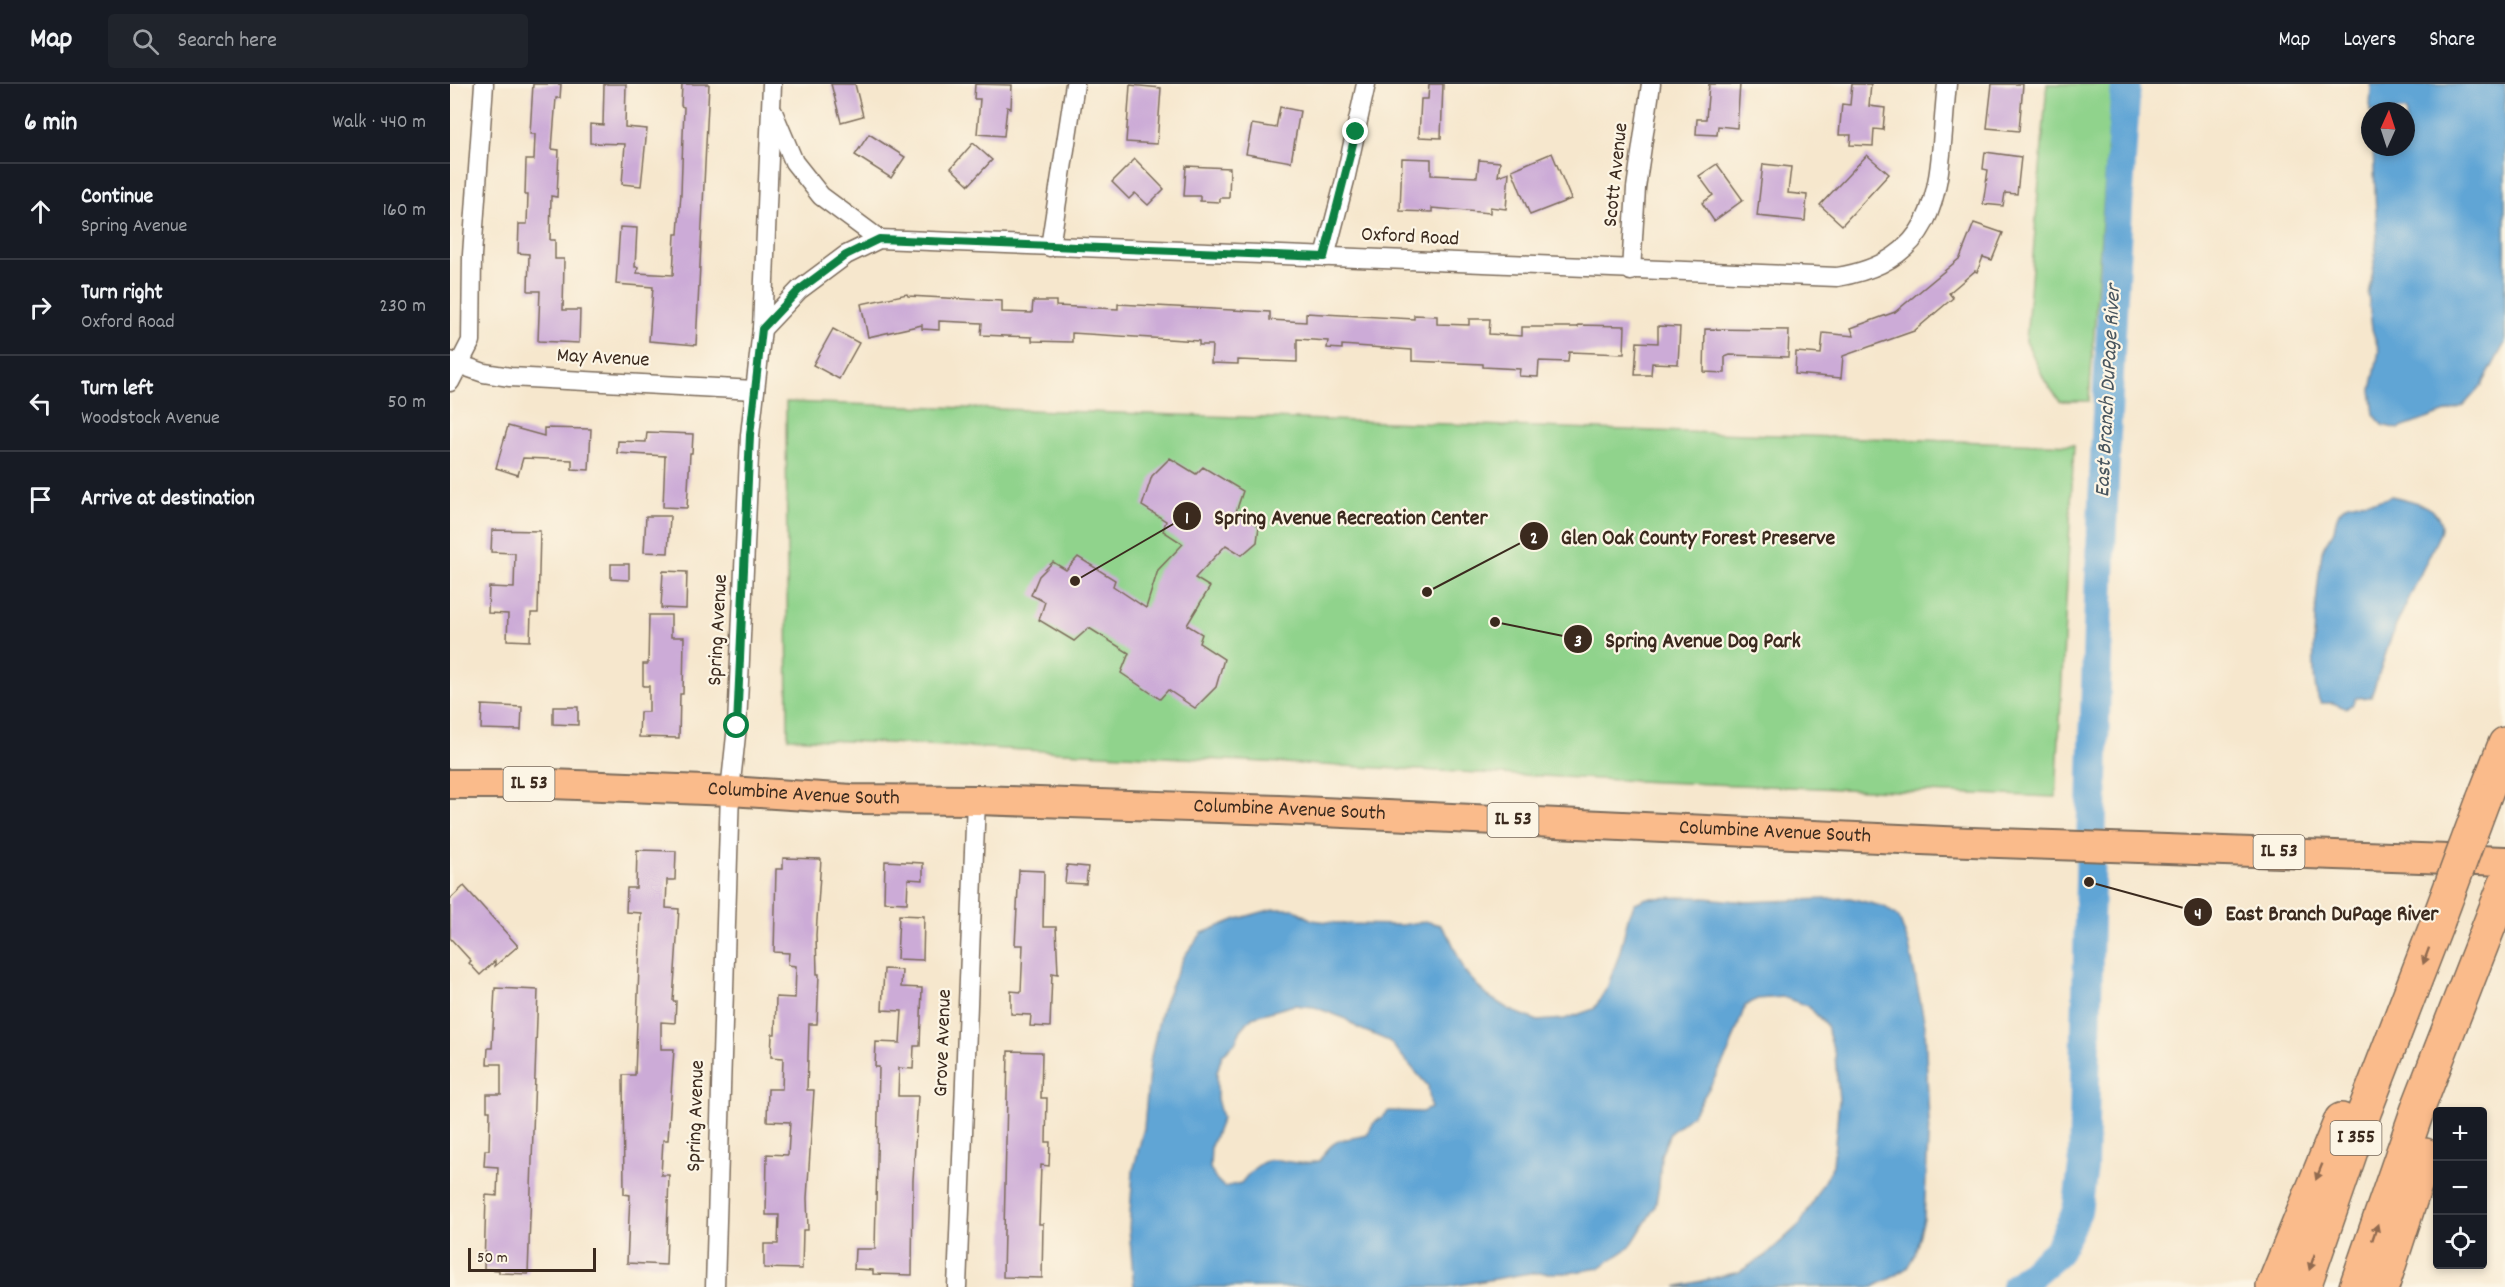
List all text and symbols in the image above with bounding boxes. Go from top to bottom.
search box [108,14,528,68]
text: Map [30,21,72,61]
icon: search [129,25,162,58]
text: Search here [177,26,277,57]
text: Map [2279,26,2310,56]
text: Layers [2343,26,2396,56]
text: Share [2429,26,2475,56]
north arrow [2361,102,2415,156]
text: 6 min [24,105,77,142]
text: Walk · 440 m [333,109,426,137]
route end [1342,118,1368,144]
street label: Scott Avenue [1597,121,1637,229]
text: Continue [81,182,153,213]
icon: ahead [24,195,57,228]
text: 160 m [383,197,426,225]
text: Spring Avenue [81,213,187,241]
street label: Oxford Road [1360,220,1460,256]
text: Turn right [81,278,163,309]
water label: East Branch DuPage River [2088,281,2130,498]
icon: right [24,291,57,324]
text: 230 m [379,293,426,321]
text: Oxford Road [81,309,175,337]
street label: May Avenue [556,342,650,376]
text: Turn left [81,374,153,405]
icon: left [24,387,57,420]
text: 50 m [388,389,426,417]
text: Woodstock Avenue [81,405,220,433]
icon: arrive [24,483,57,516]
text: Arrive at destination [81,484,255,515]
callout: Spring Avenue Recreation Center [1172,496,1499,536]
text: Spring Avenue Recreation Center [1214,504,1488,535]
text: 1 [1185,507,1189,532]
callout: Glen Oak County Forest Preserve [1519,516,1847,556]
text: Glen Oak County Forest Preserve [1561,524,1835,555]
text: 2 [1530,527,1538,552]
street label: Spring Avenue [701,573,737,687]
callout: Spring Avenue Dog Park [1563,619,1813,659]
text: Spring Avenue Dog Park [1605,627,1801,658]
text: 3 [1574,630,1582,655]
route start [723,712,749,738]
road number: IL 53 [504,767,554,801]
street label: Columbine Avenue South [707,775,900,814]
street label: Columbine Avenue South [1193,792,1386,830]
road number: IL 53 [1488,803,1538,837]
street label: Columbine Avenue South [1678,814,1872,853]
road number: IL 53 [2254,835,2304,869]
callout: East Branch DuPage River [2183,892,2451,932]
text: East Branch DuPage River [2225,900,2439,931]
text: 4 [2194,903,2202,928]
one-way arrow [2420,947,2430,965]
street label: Grove Avenue [927,989,961,1097]
street label: Spring Avenue [680,1060,714,1172]
map controls [2433,1107,2487,1269]
button: + [2433,1107,2487,1161]
road number: I 355 [2330,1121,2382,1155]
button: − [2433,1161,2487,1215]
one-way arrow [2314,1164,2324,1182]
button: locate [2433,1215,2487,1269]
one-way arrow [2371,1223,2381,1241]
scale bar [468,1245,596,1272]
text: 50 m [477,1247,508,1270]
one-way arrow [2307,1253,2317,1271]

